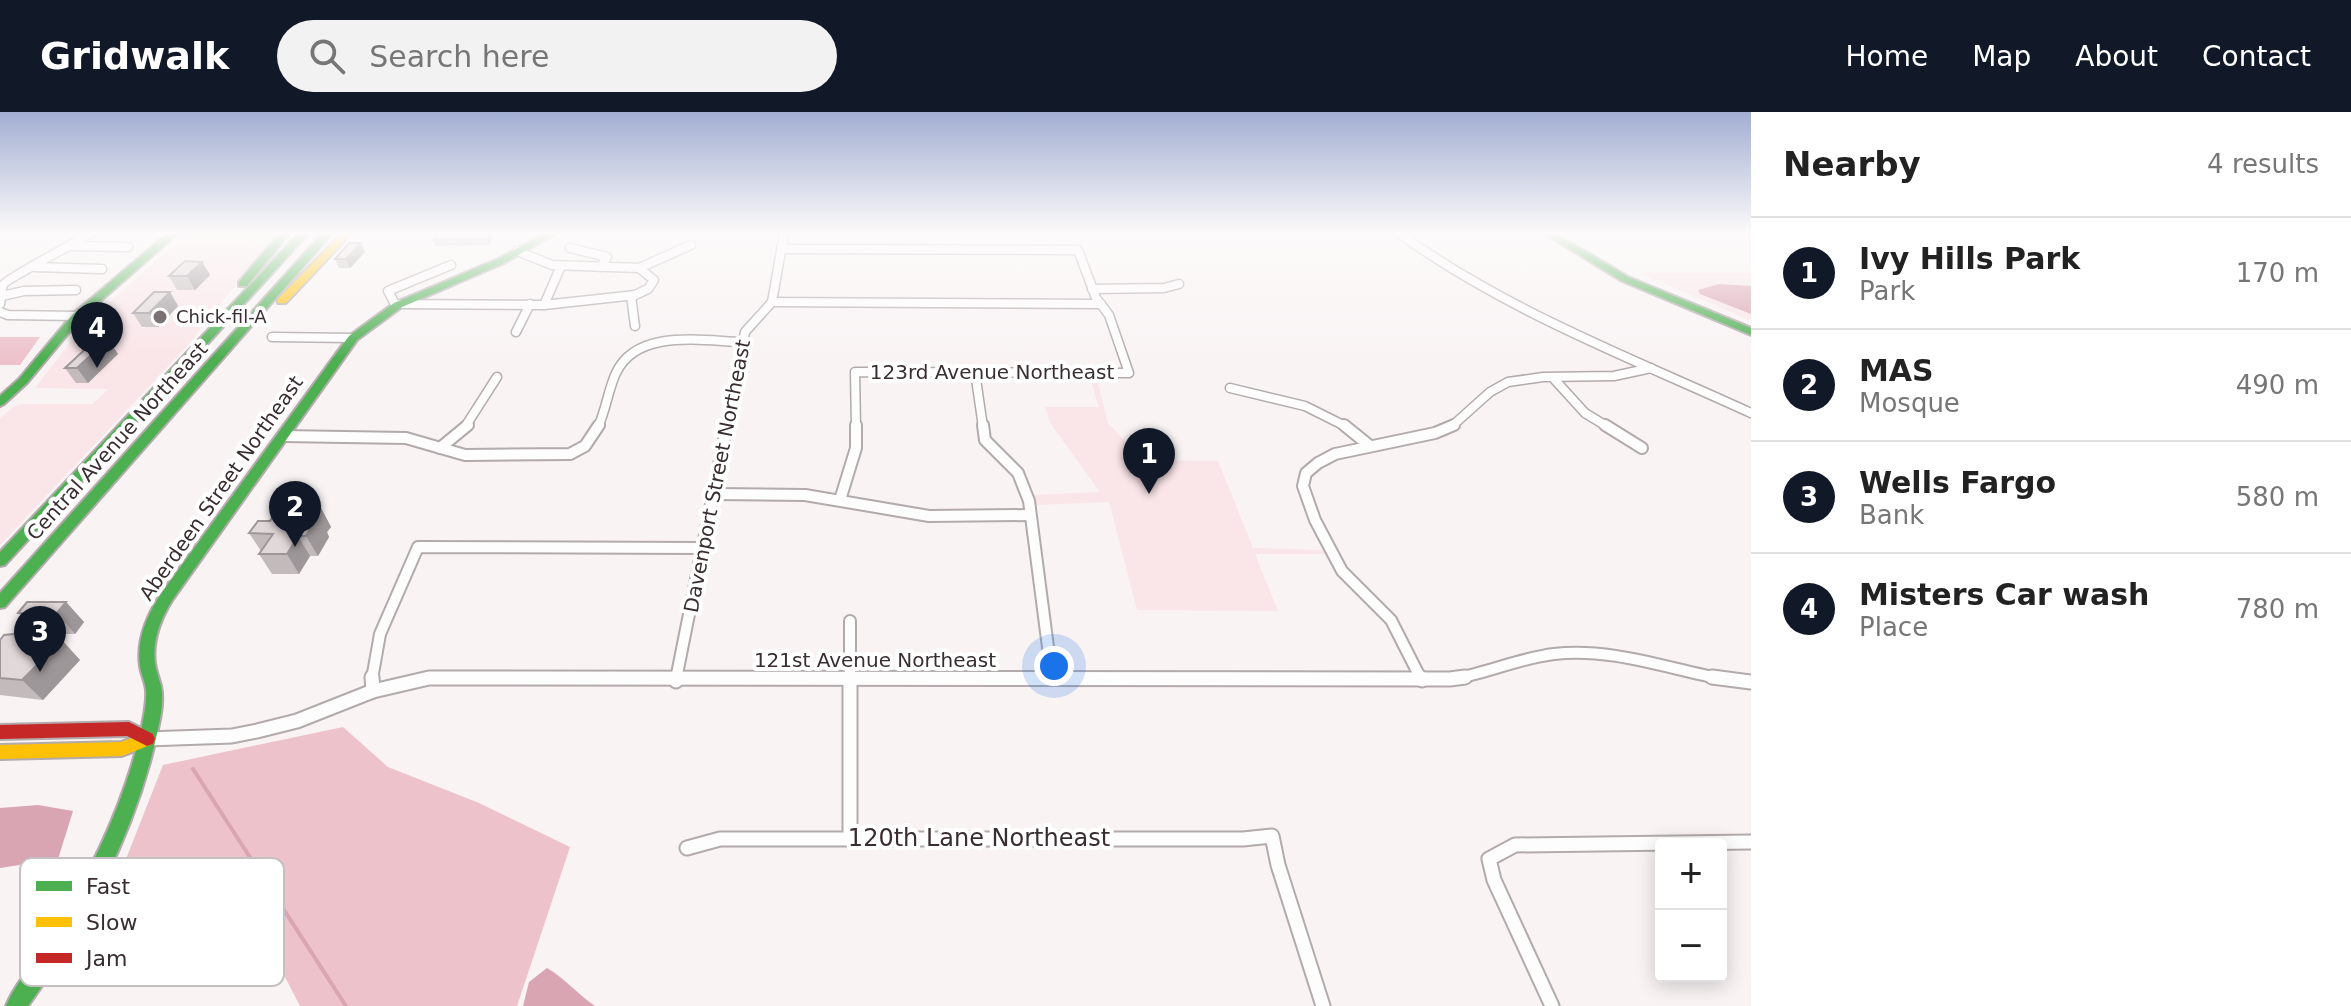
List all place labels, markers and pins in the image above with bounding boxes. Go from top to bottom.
pin: 4 [71,302,123,368]
place label: Chick-fil-A [176,306,267,327]
marker: Chick-fil-A [151,308,169,326]
pin: 1 [1123,428,1175,494]
pin: 2 [269,481,321,547]
pin: 3 [14,606,66,672]

